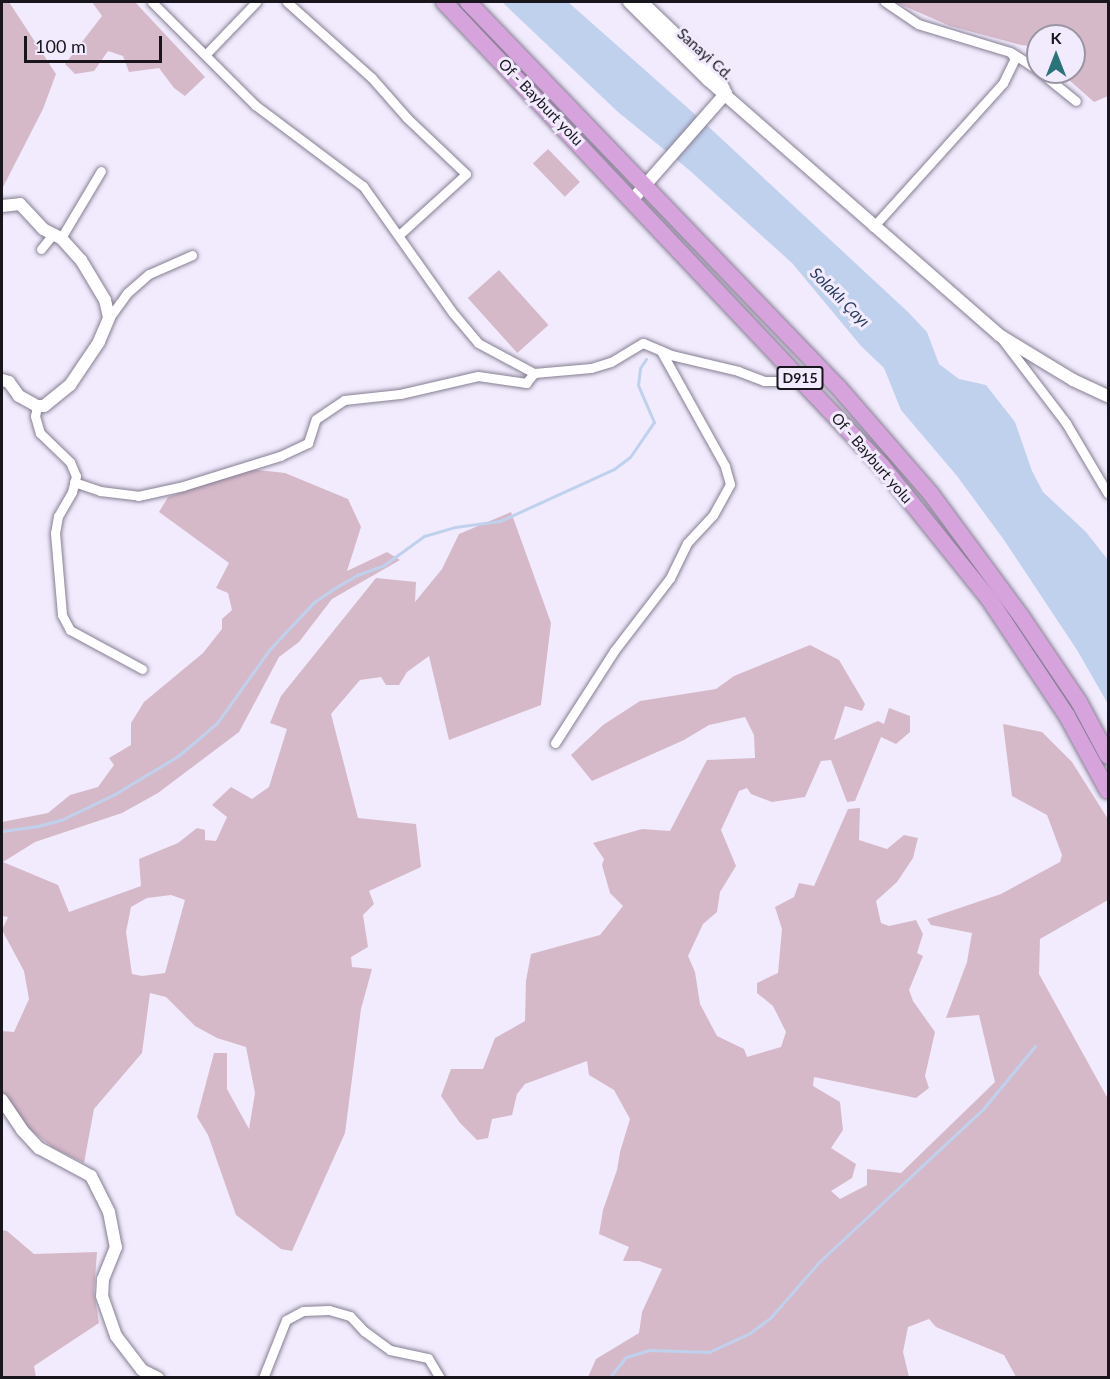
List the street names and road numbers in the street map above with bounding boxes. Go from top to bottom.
street label: Sanayi Cd. [674,25,736,83]
street label: Of - Bayburt yolu [495,55,587,149]
road number: D915 [776,367,824,389]
street label: Of - Bayburt yolu [828,409,916,507]

